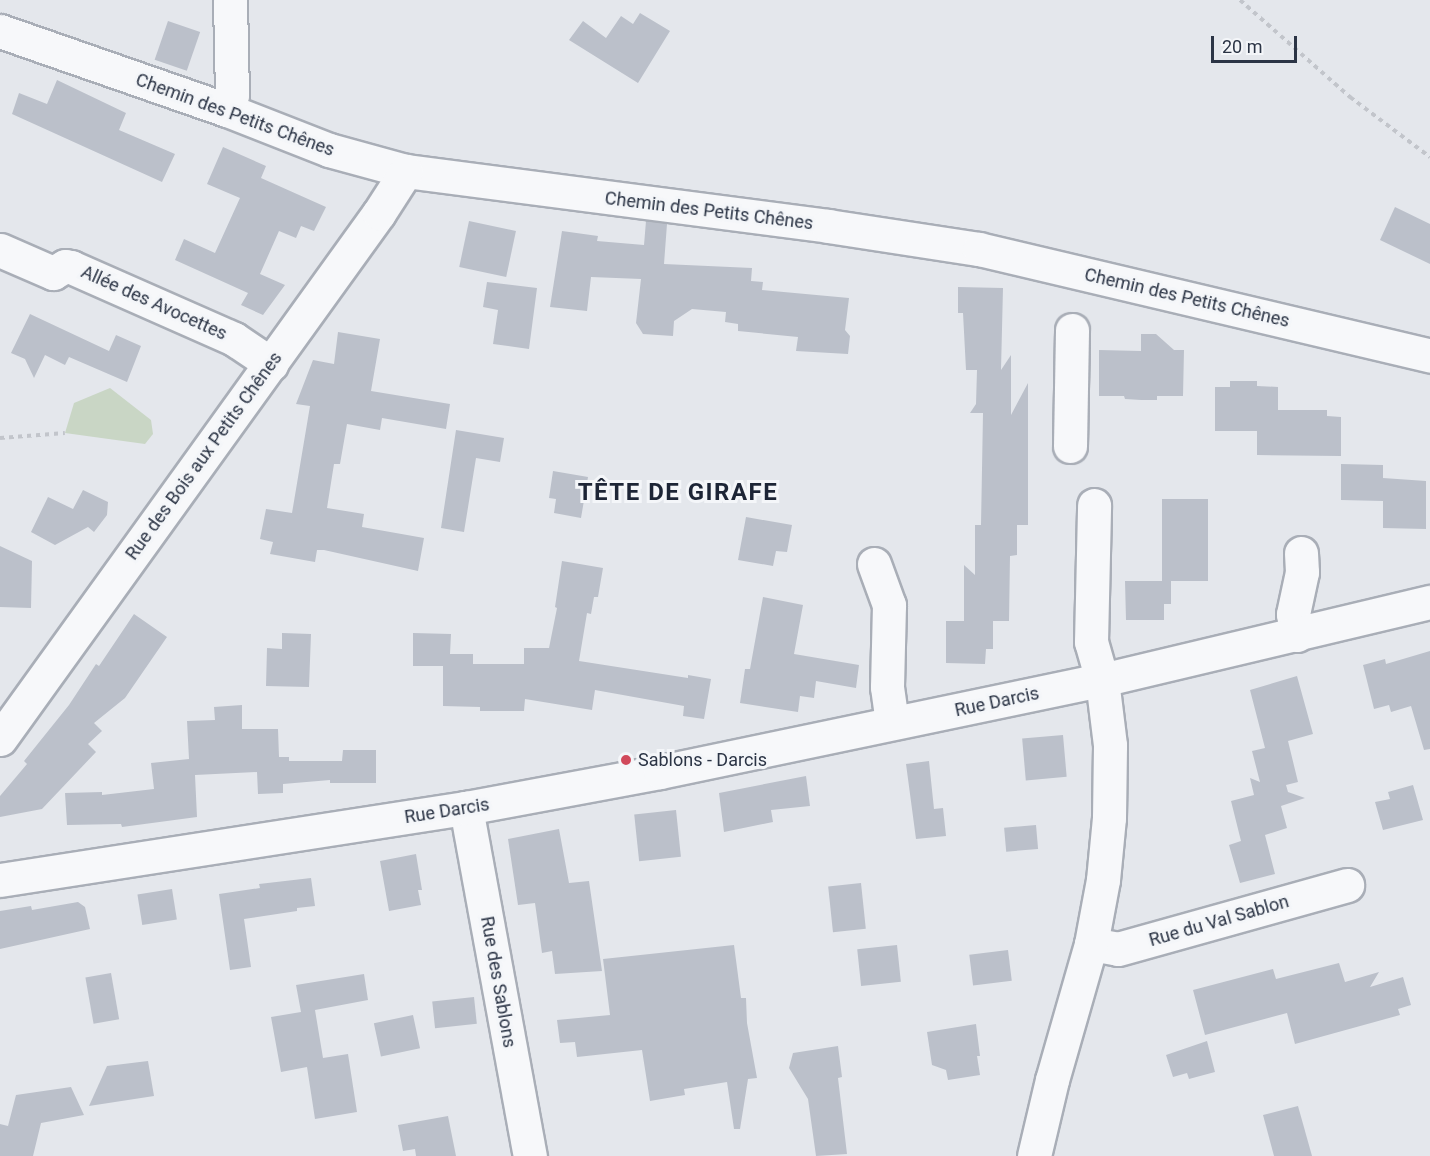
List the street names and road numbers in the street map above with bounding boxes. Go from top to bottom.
street label: Chemin des Petits Chênes [133,69,337,161]
street label: Chemin des Petits Chênes [604,187,814,235]
street label: Allée des Avocettes [78,261,230,345]
street label: Chemin des Petits Chênes [1082,264,1292,332]
street label: Rue des Bois aux Petits Chênes [121,348,287,564]
street label: Rue Darcis [953,683,1041,721]
street label: Rue Darcis [403,794,491,828]
street label: Rue du Val Sablon [1147,891,1291,951]
street label: Rue des Sablons [476,915,520,1049]

